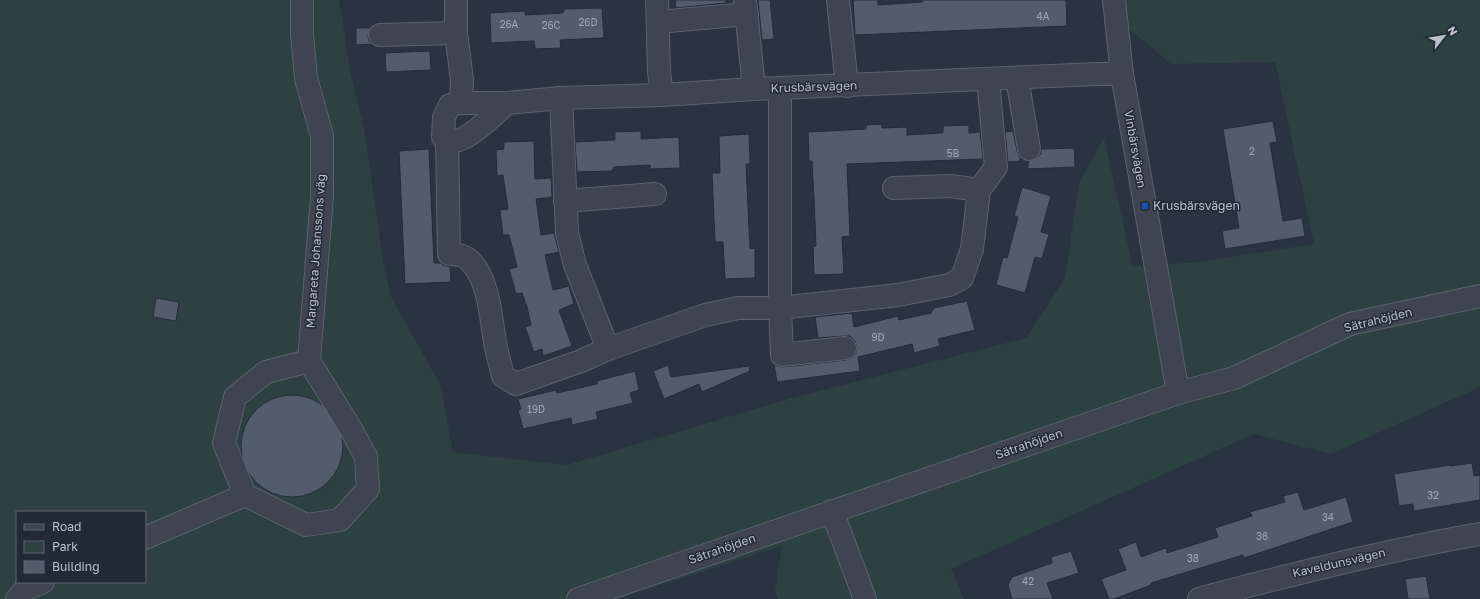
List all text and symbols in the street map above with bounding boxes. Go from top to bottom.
house number: 4A [1037,10,1050,22]
house number: 26D [579,16,597,28]
north arrow [1424,16,1464,56]
house number: 26A [500,18,519,30]
house number: 26C [542,19,561,31]
text: N [1445,24,1461,38]
street label: Krusbärsvägen [770,77,858,96]
street label: Vinbärsvägen [1121,109,1150,189]
house number: 2 [1249,145,1255,157]
house number: 5B [947,147,960,159]
street label: Margareta Johanssons väg [303,173,328,329]
place label: Krusbärsvägen [1153,198,1240,213]
marker: Krusbärsvägen [1140,201,1150,211]
street label: Sätrahöjden [1342,304,1414,335]
house number: 9D [871,331,885,343]
house number: 19D [527,403,545,415]
street label: Sätrahöjden [993,425,1064,462]
house number: 32 [1427,489,1439,501]
legend [16,511,146,583]
house number: 34 [1322,511,1334,523]
text: Road [52,519,81,534]
street label: Sätrahöjden [686,530,757,567]
house number: 36 [1256,530,1268,542]
text: Park [52,539,78,554]
street label: Kaveldunsvägen [1291,544,1387,581]
house number: 38 [1187,552,1199,564]
text: Building [52,559,100,574]
house number: 42 [1022,575,1034,587]

